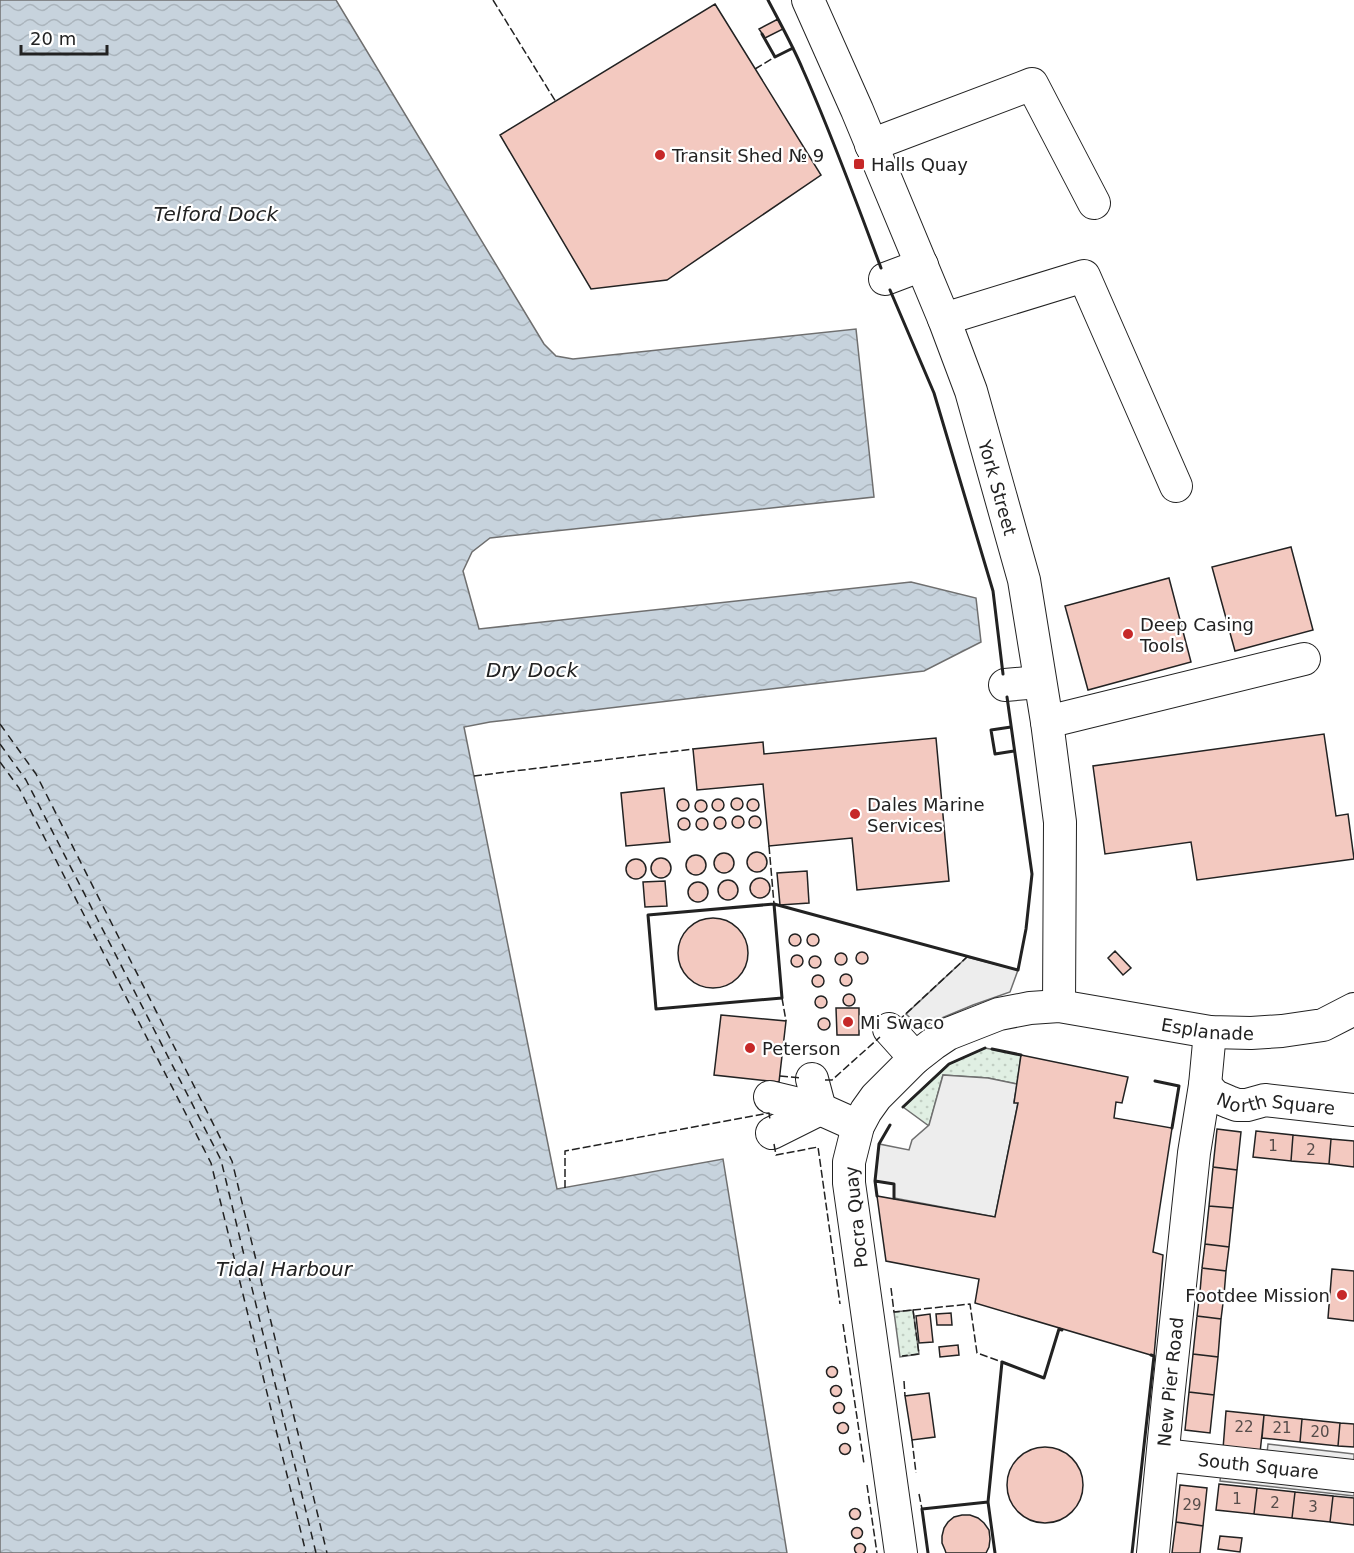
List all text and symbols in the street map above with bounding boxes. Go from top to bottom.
scale bar [21,18,106,56]
text: 20 m [30,28,76,49]
place label: Transit Shed № 9 [671,145,824,166]
marker: Transit Shed № 9 [653,148,667,162]
place label: Halls Quay [871,154,968,175]
marker: Halls Quay [852,157,866,171]
water label: Telford Dock [154,202,280,226]
street label: York Street [974,437,1021,538]
place label: Deep Casing Tools [1139,614,1254,656]
marker: Deep Casing Tools [1121,627,1135,641]
water label: Dry Dock [486,658,579,682]
place label: Dales Marine Services [867,794,985,836]
marker: Dales Marine Services [848,807,862,821]
place label: Mi Swaco [860,1012,944,1033]
street label: Esplanade [1160,1013,1254,1044]
marker: Mi Swaco [841,1015,855,1029]
place label: Peterson [762,1038,841,1059]
marker: Peterson [743,1041,757,1055]
street label: North Square [1214,1088,1336,1118]
house number: 1 [1268,1137,1278,1155]
house number: 2 [1306,1141,1316,1159]
street label: Pocra Quay [840,1165,872,1269]
water label: Tidal Harbour [216,1257,354,1281]
place label: Footdee Mission [1185,1285,1330,1306]
marker: Footdee Mission [1335,1288,1349,1302]
street label: New Pier Road [1153,1316,1187,1447]
house number: 22 [1234,1418,1254,1436]
house number: 21 [1272,1419,1292,1437]
house number: 20 [1310,1423,1330,1441]
street label: South Square [1197,1448,1320,1483]
house number: 1 [1232,1490,1242,1508]
house number: 2 [1270,1494,1280,1512]
house number: 29 [1182,1496,1202,1514]
house number: 3 [1308,1498,1318,1516]

